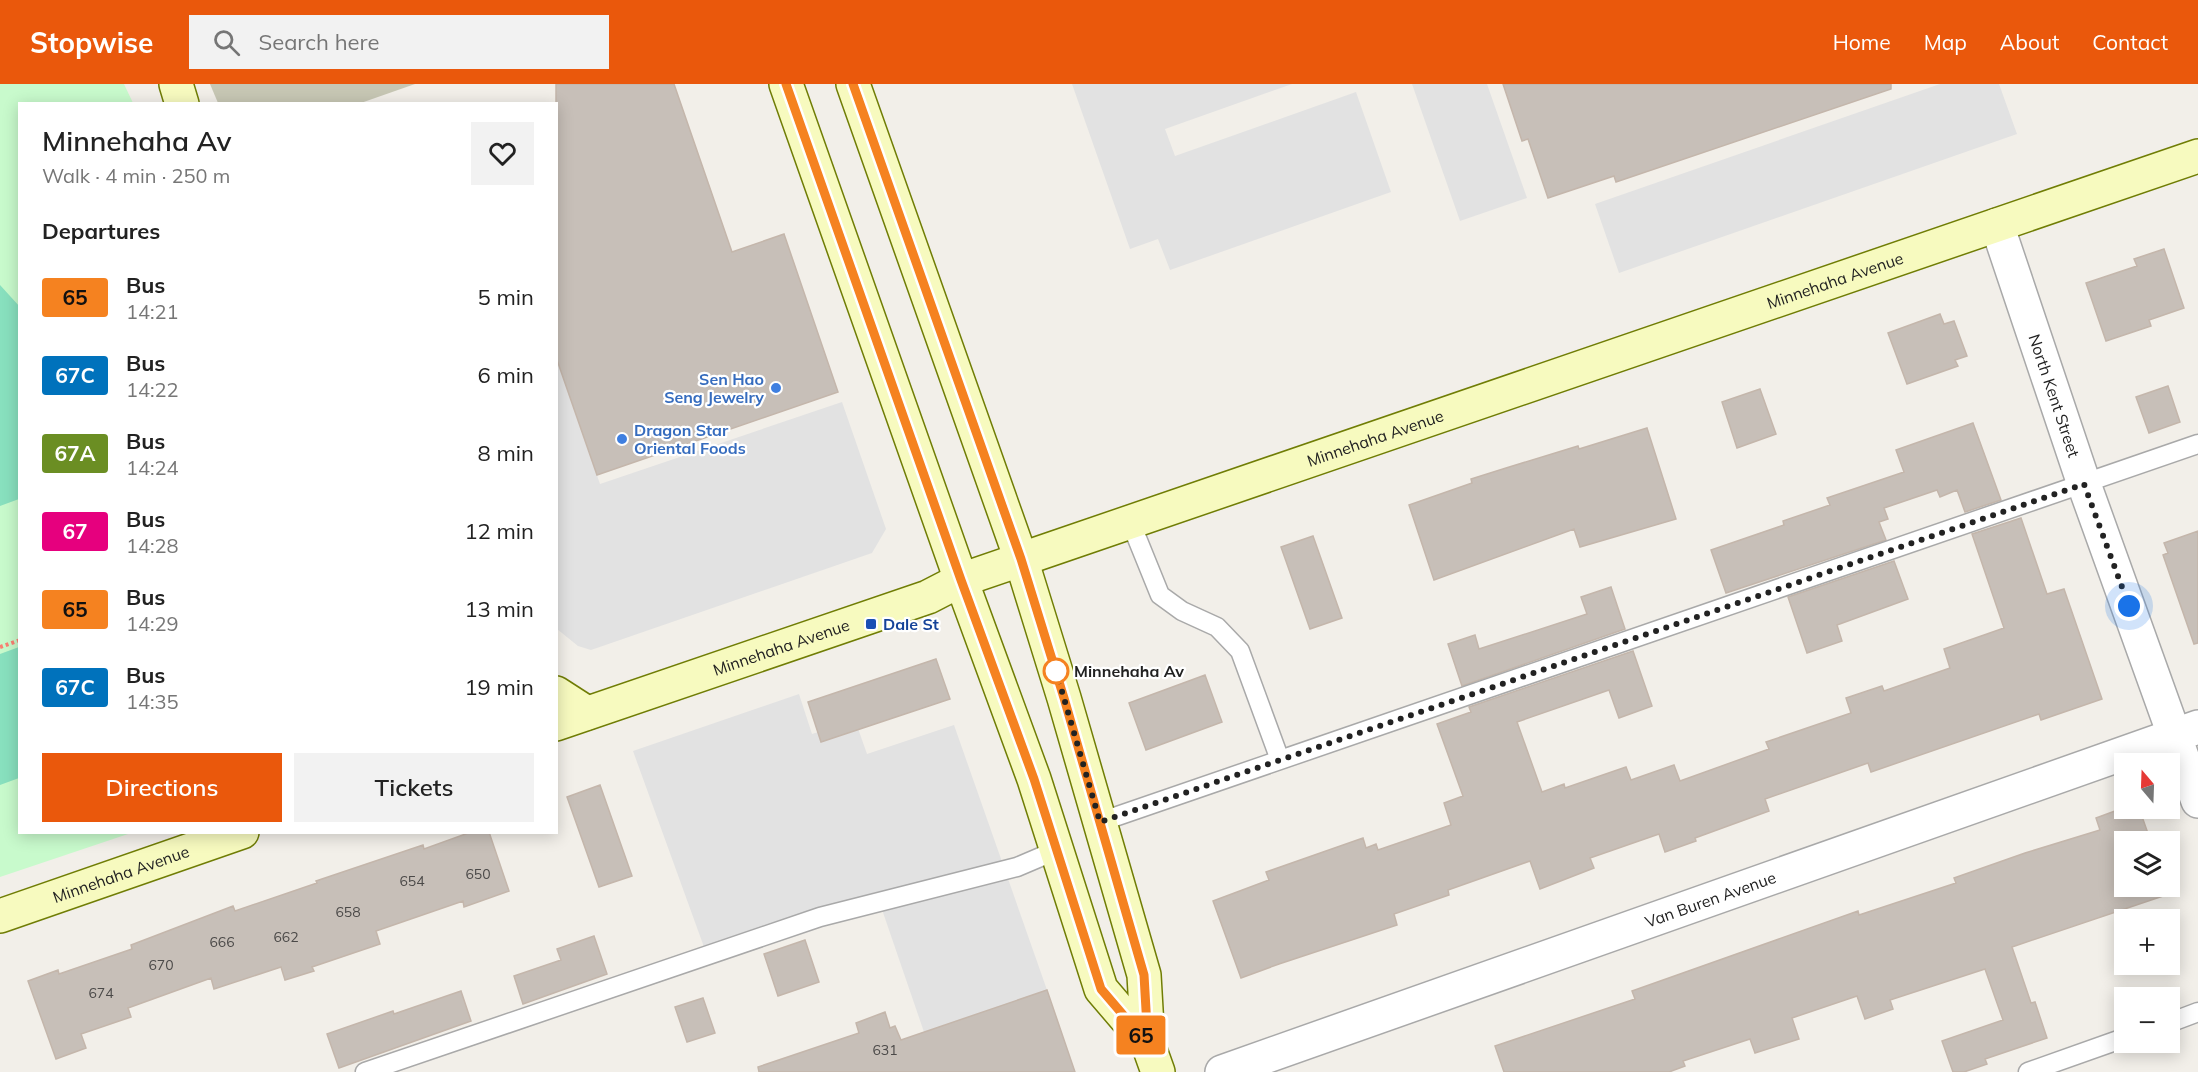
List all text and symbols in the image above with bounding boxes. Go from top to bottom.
search box [189,15,609,69]
text: Stopwise [30,25,153,60]
icon: search [210,26,243,59]
text: Search here [258,28,379,56]
text: Home [1833,29,1891,55]
text: Map [1924,29,1967,55]
text: About [2000,29,2059,55]
text: Contact [2092,29,2168,55]
button: heart [471,122,534,185]
text: Minnehaha Av [42,123,232,158]
text: Walk · 4 min · 250 m [42,163,230,188]
text: Departures [42,217,160,245]
street label: Minnehaha Avenue [1764,248,1906,313]
text: Bus [126,271,165,299]
text: 5 min [478,283,534,311]
text: 65 [62,284,88,310]
text: 14:21 [126,299,179,324]
street label: North Kent Street [2024,331,2084,460]
text: Bus [126,349,165,377]
text: 6 min [478,361,534,389]
text: 67C [55,362,95,388]
place label: Sen Hao Seng Jewelry [664,369,764,407]
text: 14:22 [126,377,179,402]
marker: Sen Hao Seng Jewelry [769,381,783,395]
street label: Minnehaha Avenue [1304,405,1446,471]
place label: Dragon Star Oriental Foods [634,420,746,458]
text: Bus [126,427,165,455]
marker: Dragon Star Oriental Foods [615,432,629,446]
text: 8 min [478,439,534,467]
text: 67A [55,440,95,466]
text: 14:24 [126,455,179,480]
text: Bus [126,505,165,533]
text: 12 min [464,517,534,545]
text: 67 [62,518,88,544]
text: 14:28 [126,533,179,558]
text: Bus [126,583,165,611]
your location [2114,591,2144,621]
text: 13 min [464,595,534,623]
text: 65 [62,596,88,622]
text: 14:29 [126,611,179,636]
place label: Dale St [883,614,939,634]
street label: Minnehaha Avenue [710,615,852,680]
marker: Dale St [864,617,878,631]
marker: Minnehaha Av [1043,658,1069,684]
text: Bus [126,661,165,689]
place label: Minnehaha Av [1074,661,1184,681]
text: 19 min [464,673,534,701]
text: 67C [55,674,95,700]
text: 14:35 [126,689,179,714]
button: Directions [42,753,282,822]
button: Tickets [294,753,534,822]
north arrow [2114,753,2180,819]
map controls [2114,753,2180,1053]
button: layers [2114,831,2180,897]
street label: Minnehaha Avenue [50,841,192,907]
house number: 650 [465,865,491,883]
street label: Van Buren Avenue [1642,867,1778,932]
house number: 654 [399,872,425,890]
house number: 658 [335,903,361,921]
button: + [2114,909,2180,975]
house number: 662 [273,928,299,946]
house number: 666 [209,933,235,951]
house number: 670 [148,956,174,974]
house number: 674 [88,984,114,1002]
button: − [2114,987,2180,1053]
line badge: 65 [1114,1016,1168,1054]
text: 65 [1128,1022,1154,1048]
house number: 631 [872,1041,898,1059]

